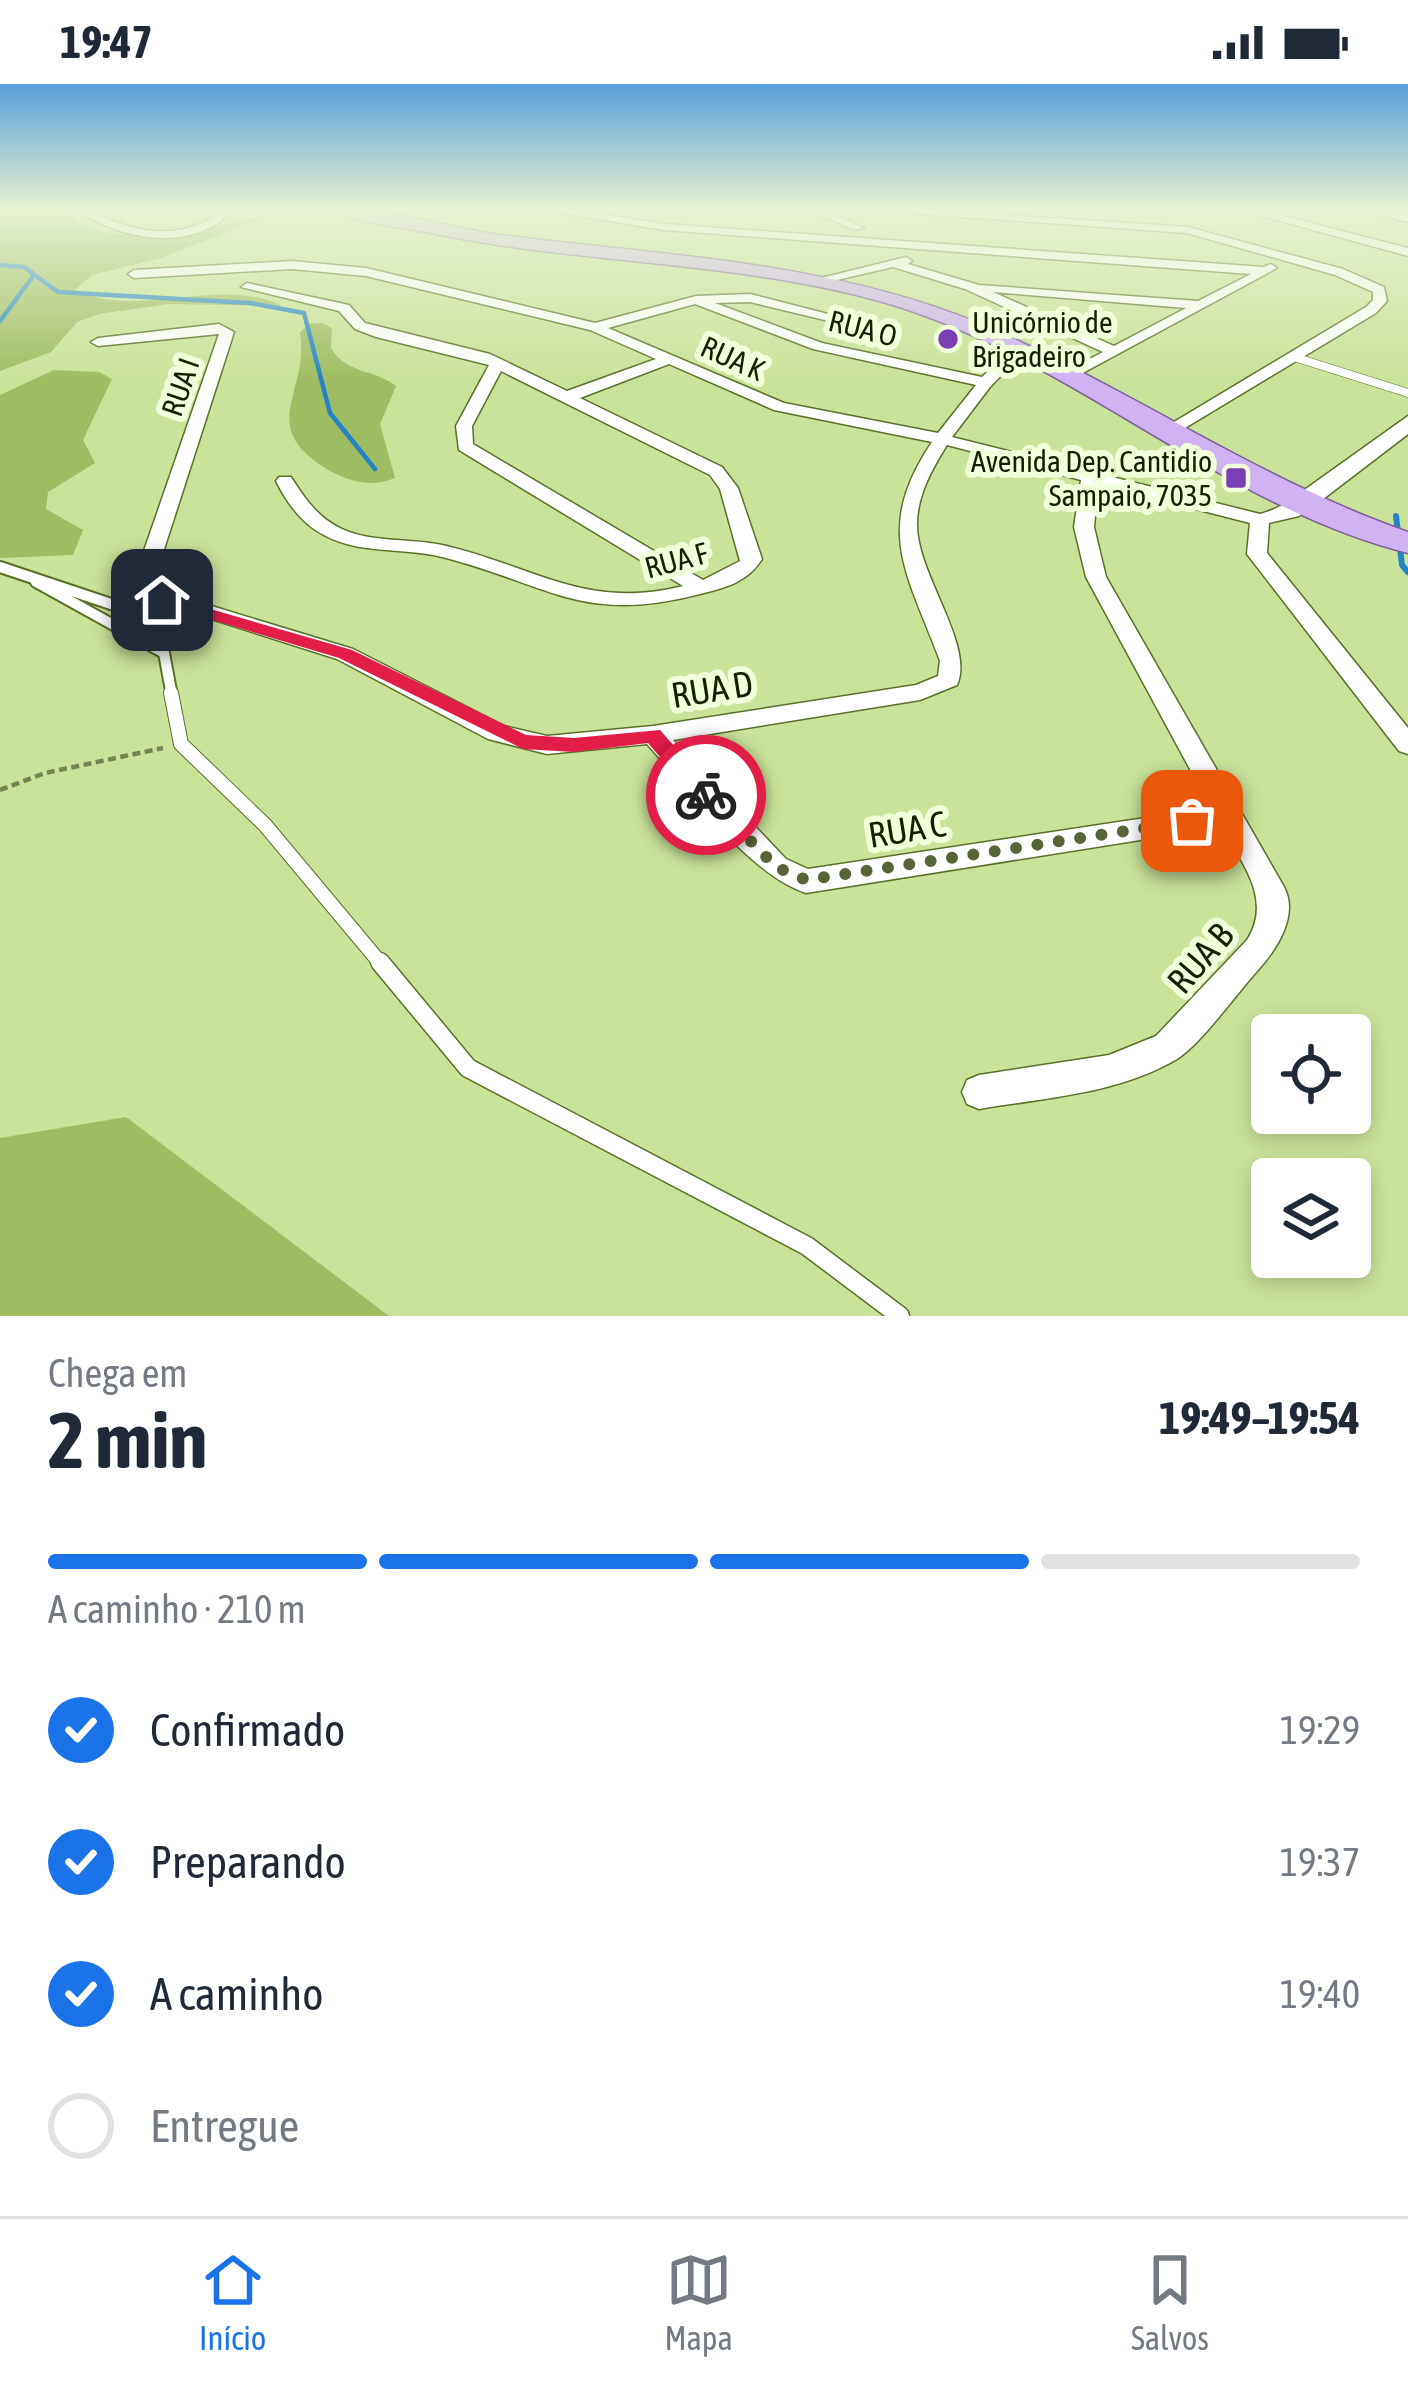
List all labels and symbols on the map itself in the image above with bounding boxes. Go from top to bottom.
street label: RUA O [825,303,901,353]
place label: Unicórnio de Brigadeiro [972,305,1113,373]
marker: Unicórnio de Brigadeiro [935,326,961,352]
street label: RUA K [696,329,770,387]
street label: RUA I [154,353,206,421]
place label: Avenida Dep. Cantidio Sampaio, 7035 [971,444,1212,512]
marker: Avenida Dep. Cantidio Sampaio, 7035 [1223,465,1249,491]
street label: RUA F [641,535,711,585]
pin [111,549,213,651]
street label: RUA D [668,662,756,716]
courier [646,735,766,855]
pin [1141,770,1243,872]
street label: RUA C [865,802,949,856]
street label: RUA B [1158,914,1242,1002]

